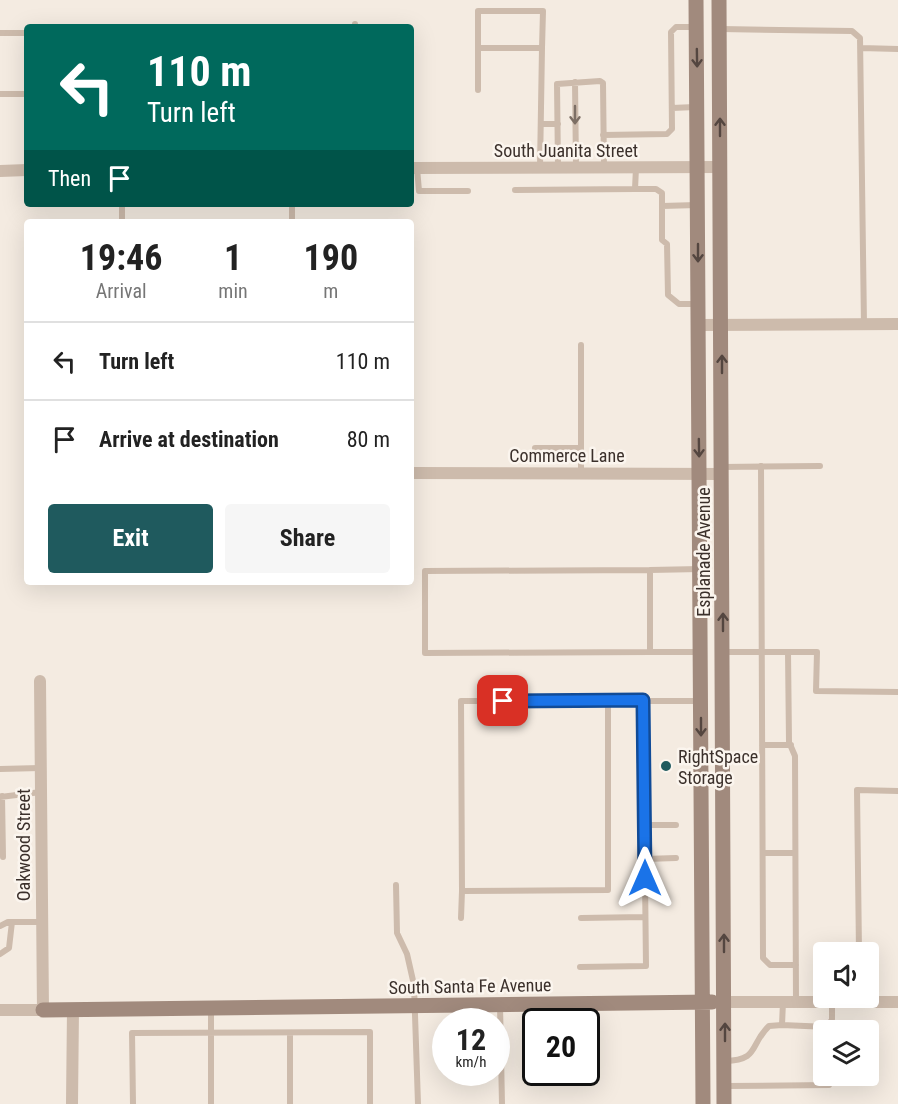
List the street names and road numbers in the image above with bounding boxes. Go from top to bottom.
street label: South Juanita Street [494,140,638,161]
street label: Commerce Lane [509,445,625,466]
street label: Esplanade Avenue [693,487,714,617]
street label: Oakwood Street [13,789,34,901]
street label: South Santa Fe Avenue [388,974,552,998]

